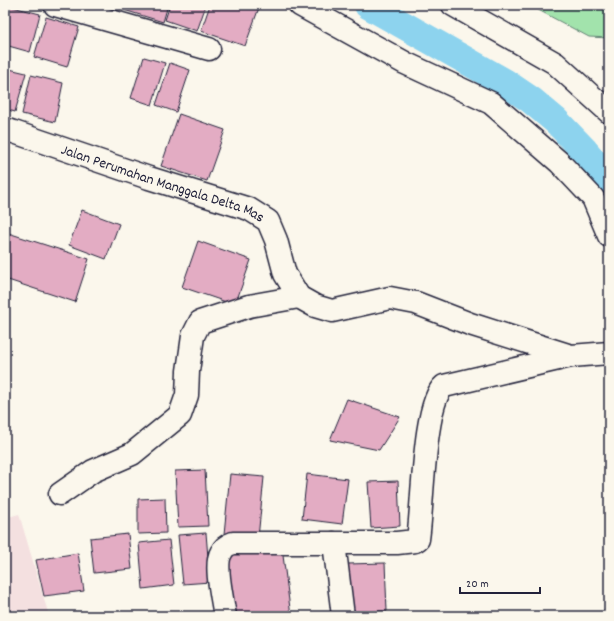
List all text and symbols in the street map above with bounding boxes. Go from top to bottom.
street label: Jalan Perumahan Manggala Delta Mas [58,140,268,229]
scale bar [460,569,540,595]
text: 20 m [466,576,489,593]

